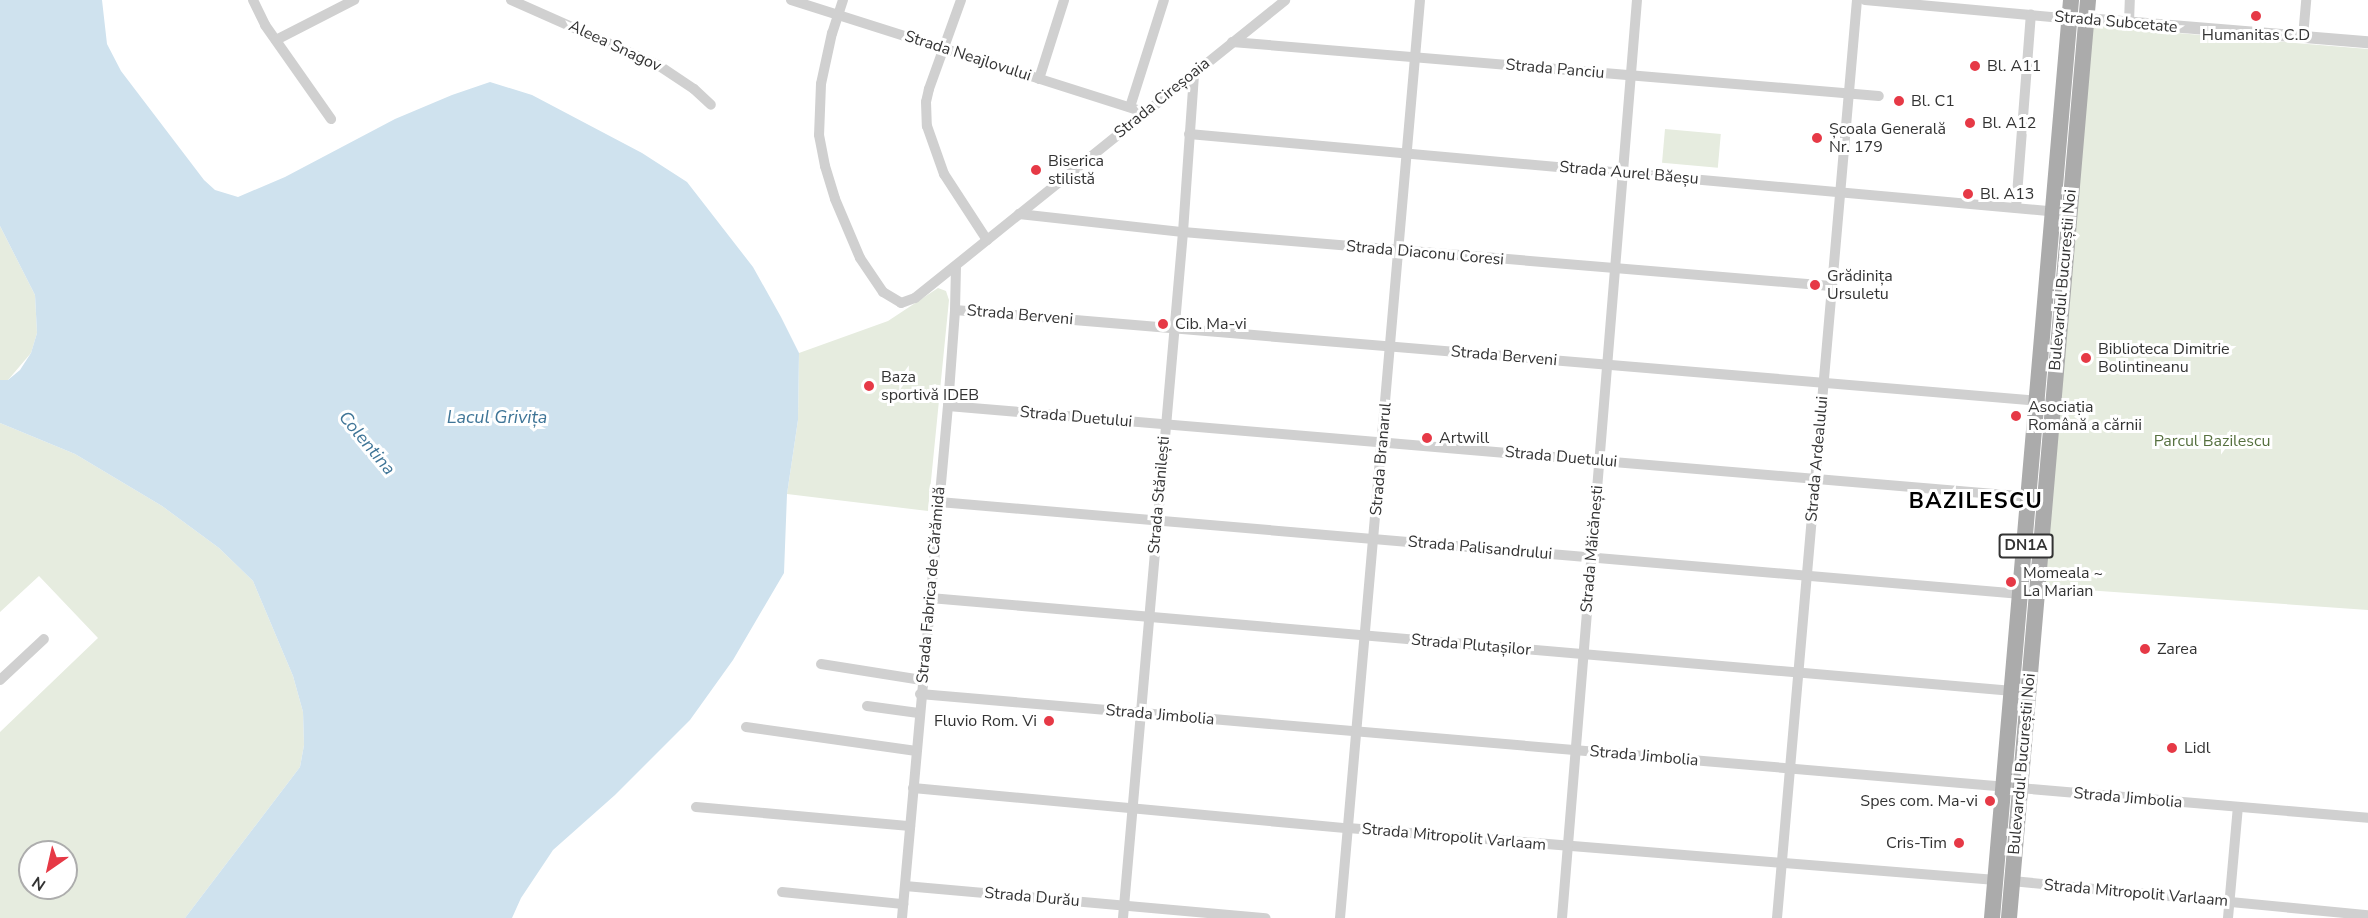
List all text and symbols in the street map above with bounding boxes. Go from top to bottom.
street label: Strada Subcetate [2054,7,2178,37]
marker: Humanitas C.D [2249,9,2263,23]
street label: Aleea Snagov [566,16,664,76]
place label: Humanitas C.D [2202,25,2310,45]
street label: Strada Neajlovului [902,26,1034,86]
street label: Strada Cireșoaia [1110,54,1214,142]
street label: Strada Panciu [1505,55,1605,83]
place label: Bl. A11 [1987,56,2041,76]
marker: Bl. A11 [1968,59,1982,73]
place label: Bl. C1 [1911,91,1955,111]
marker: Bl. C1 [1892,94,1906,108]
place label: Bl. A12 [1982,113,2036,133]
marker: Bl. A12 [1963,116,1977,130]
place label: Școala Generală Nr. 179 [1829,119,1946,157]
marker: Școala Generală Nr. 179 [1810,131,1824,145]
place label: Biserica stilistă [1048,151,1104,189]
street label: Strada Aurel Băeșu [1559,157,1699,189]
marker: Biserica stilistă [1029,163,1043,177]
place label: Bl. A13 [1980,184,2034,204]
marker: Bl. A13 [1961,187,1975,201]
street label: Bulevardul Bucureștii Noi [2046,189,2080,371]
street label: Strada Diaconu Coresi [1345,237,1505,269]
place label: Grădinița Ursuletu [1827,266,1893,304]
marker: Grădinița Ursuletu [1808,278,1822,292]
street label: Strada Berveni [966,301,1074,329]
place label: Cib. Ma-vi [1175,314,1247,334]
marker: Cib. Ma-vi [1156,317,1170,331]
place label: Biblioteca Dimitrie Bolintineanu [2098,339,2230,377]
street label: Strada Berveni [1450,342,1558,370]
marker: Biblioteca Dimitrie Bolintineanu [2079,351,2093,365]
place label: Baza sportivă IDEB [881,367,979,405]
marker: Baza sportivă IDEB [862,379,876,393]
street label: Strada Ardealului [1802,395,1832,523]
place label: Asociația Română a cărnii [2028,397,2142,435]
street label: Strada Branarul [1366,402,1396,516]
street label: Strada Duetului [1019,403,1133,431]
water label: Lacul Grivița [447,406,547,428]
water label: Colentina [334,407,400,479]
marker: Asociația Română a cărnii [2009,409,2023,423]
place label: Artwill [1439,428,1489,448]
marker: Artwill [1420,431,1434,445]
park label: Parcul Bazilescu [2154,431,2270,451]
street label: Strada Stănilești [1144,435,1174,555]
street label: Strada Duetului [1504,443,1618,471]
street label: Strada Măicănești [1577,485,1607,613]
street label: Strada Fabrica de Cărămidă [913,486,949,684]
district label: BAZILESCU [1909,489,2043,515]
street label: Strada Palisandrului [1407,532,1553,564]
road number: DN1A [1998,534,2054,558]
place label: Momeala ~ La Marian [2023,563,2103,601]
marker: Momeala ~ La Marian [2004,575,2018,589]
street label: Strada Plutașilor [1410,630,1532,660]
place label: Zarea [2157,639,2197,659]
marker: Zarea [2138,642,2152,656]
street label: Bulevardul Bucureștii Noi [2005,673,2039,855]
street label: Strada Jimbolia [1105,701,1215,729]
place label: Fluvio Rom. Vi [934,711,1037,731]
marker: Fluvio Rom. Vi [1042,714,1056,728]
place label: Lidl [2184,738,2210,758]
marker: Lidl [2165,741,2179,755]
street label: Strada Jimbolia [1589,742,1699,770]
street label: Strada Jimbolia [2073,784,2183,812]
place label: Spes com. Ma-vi [1860,791,1978,811]
marker: Spes com. Ma-vi [1983,794,1997,808]
street label: Strada Mitropolit Varlaam [1361,819,1547,855]
place label: Cris-Tim [1886,833,1947,853]
marker: Cris-Tim [1952,836,1966,850]
north arrow [18,840,78,900]
text: N [28,871,50,896]
street label: Strada Mitropolit Varlaam [2043,875,2229,911]
street label: Strada Durău [984,883,1080,911]

